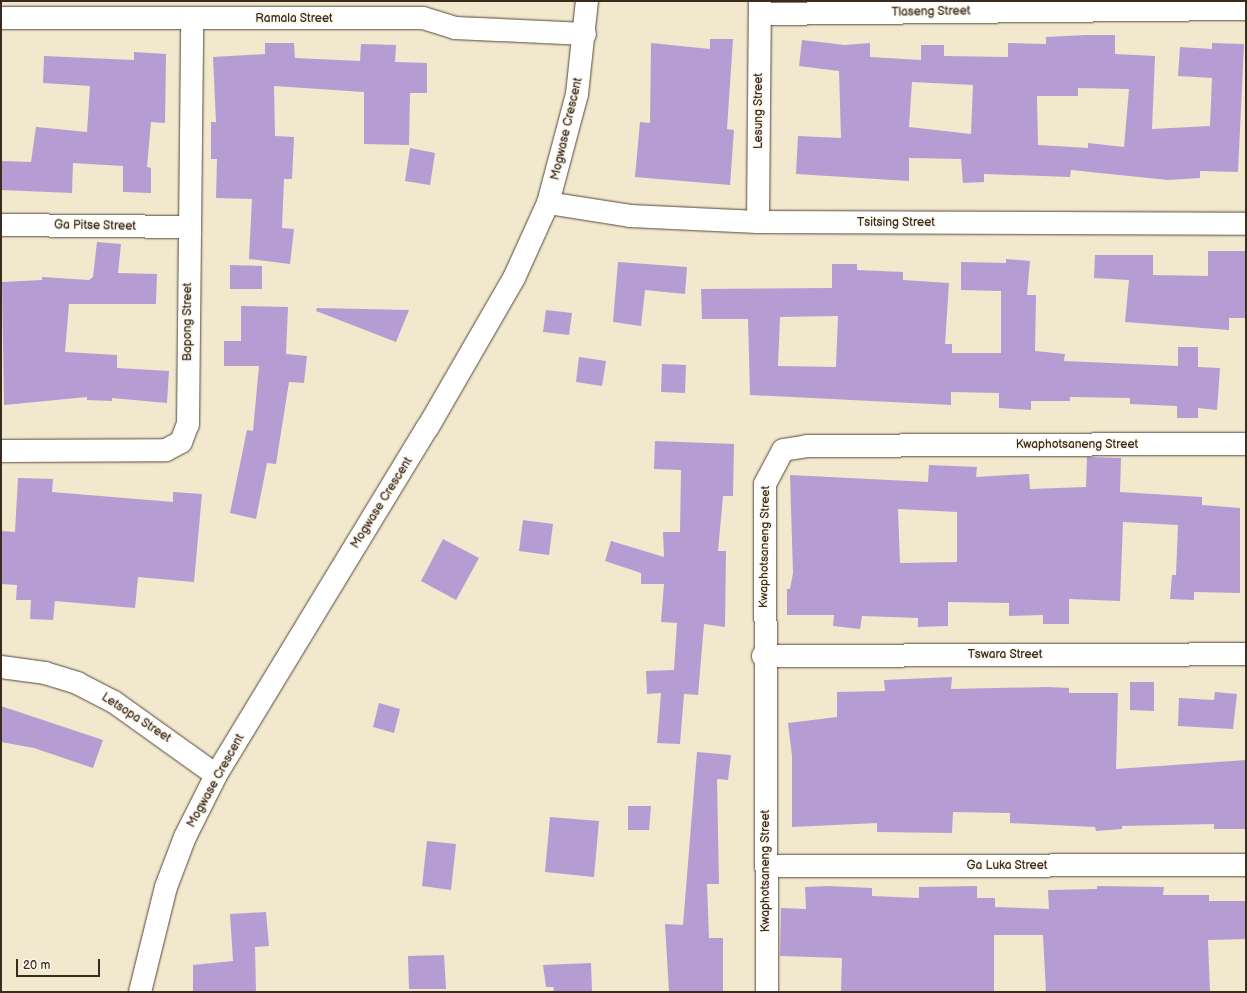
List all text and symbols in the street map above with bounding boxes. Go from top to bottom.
street label: Tlaseng Street [891,4,971,20]
street label: Ramala Street [255,12,333,26]
street label: Lesung Street [752,73,766,149]
street label: Mogwase Crescent [548,76,586,182]
street label: Tsitsing Street [857,216,935,230]
street label: Ga Pitse Street [54,218,136,234]
street label: Bapong Street [181,283,195,361]
street label: Kwaphotsaneng Street [1016,438,1138,452]
street label: Mogwase Crescent [348,455,416,551]
street label: Kwaphotsaneng Street [757,486,773,608]
street label: Tswara Street [968,648,1042,662]
street label: Letsopa Street [99,690,173,746]
street label: Mogwase Crescent [184,732,248,830]
street label: Kwaphotsaneng Street [759,810,773,932]
street label: Ga Luka Street [966,859,1048,873]
scale bar [18,951,102,977]
text: 20 m [23,958,50,973]

